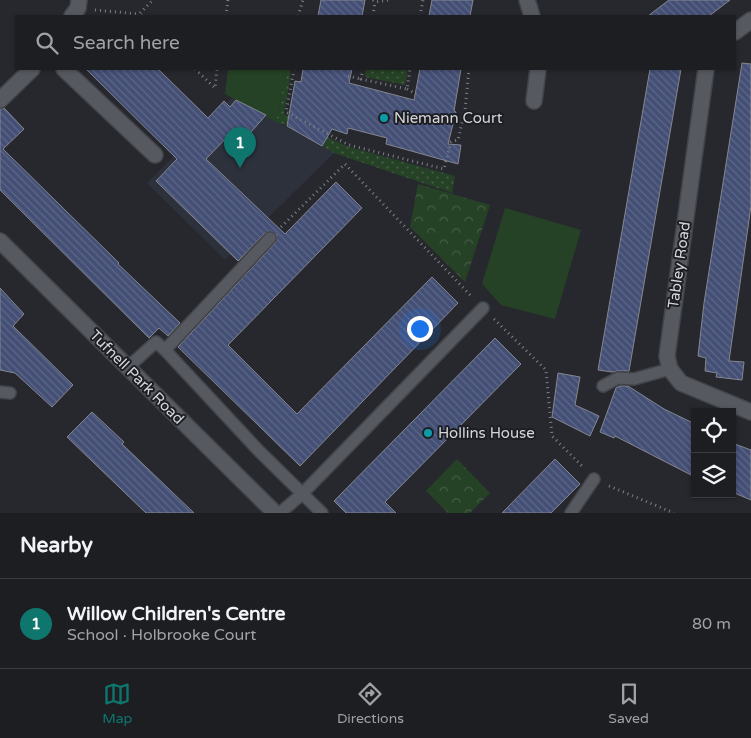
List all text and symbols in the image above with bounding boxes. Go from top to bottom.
search box [15,15,736,70]
icon: search [33,29,61,57]
text: Search here [73,32,180,54]
place label: Niemann Court [394,109,503,127]
marker: Niemann Court [378,112,390,124]
pin: 1 [224,127,256,168]
street label: Tabley Road [664,220,694,310]
your location [407,316,433,342]
street label: Tufnell Park Road [86,326,188,428]
map controls [691,408,736,498]
button: locate [691,408,736,453]
place label: Hollins House [438,424,535,442]
marker: Hollins House [422,427,434,439]
button: layers [691,453,736,498]
text: Nearby [20,533,93,558]
text: Willow Children's Centre [67,603,285,625]
text: 1 [31,614,41,634]
text: 80 m [692,614,731,634]
text: School · Holbrooke Court [67,625,256,645]
tab: Map [102,680,132,727]
tab: Directions [337,680,404,727]
tab: Saved [608,680,649,727]

